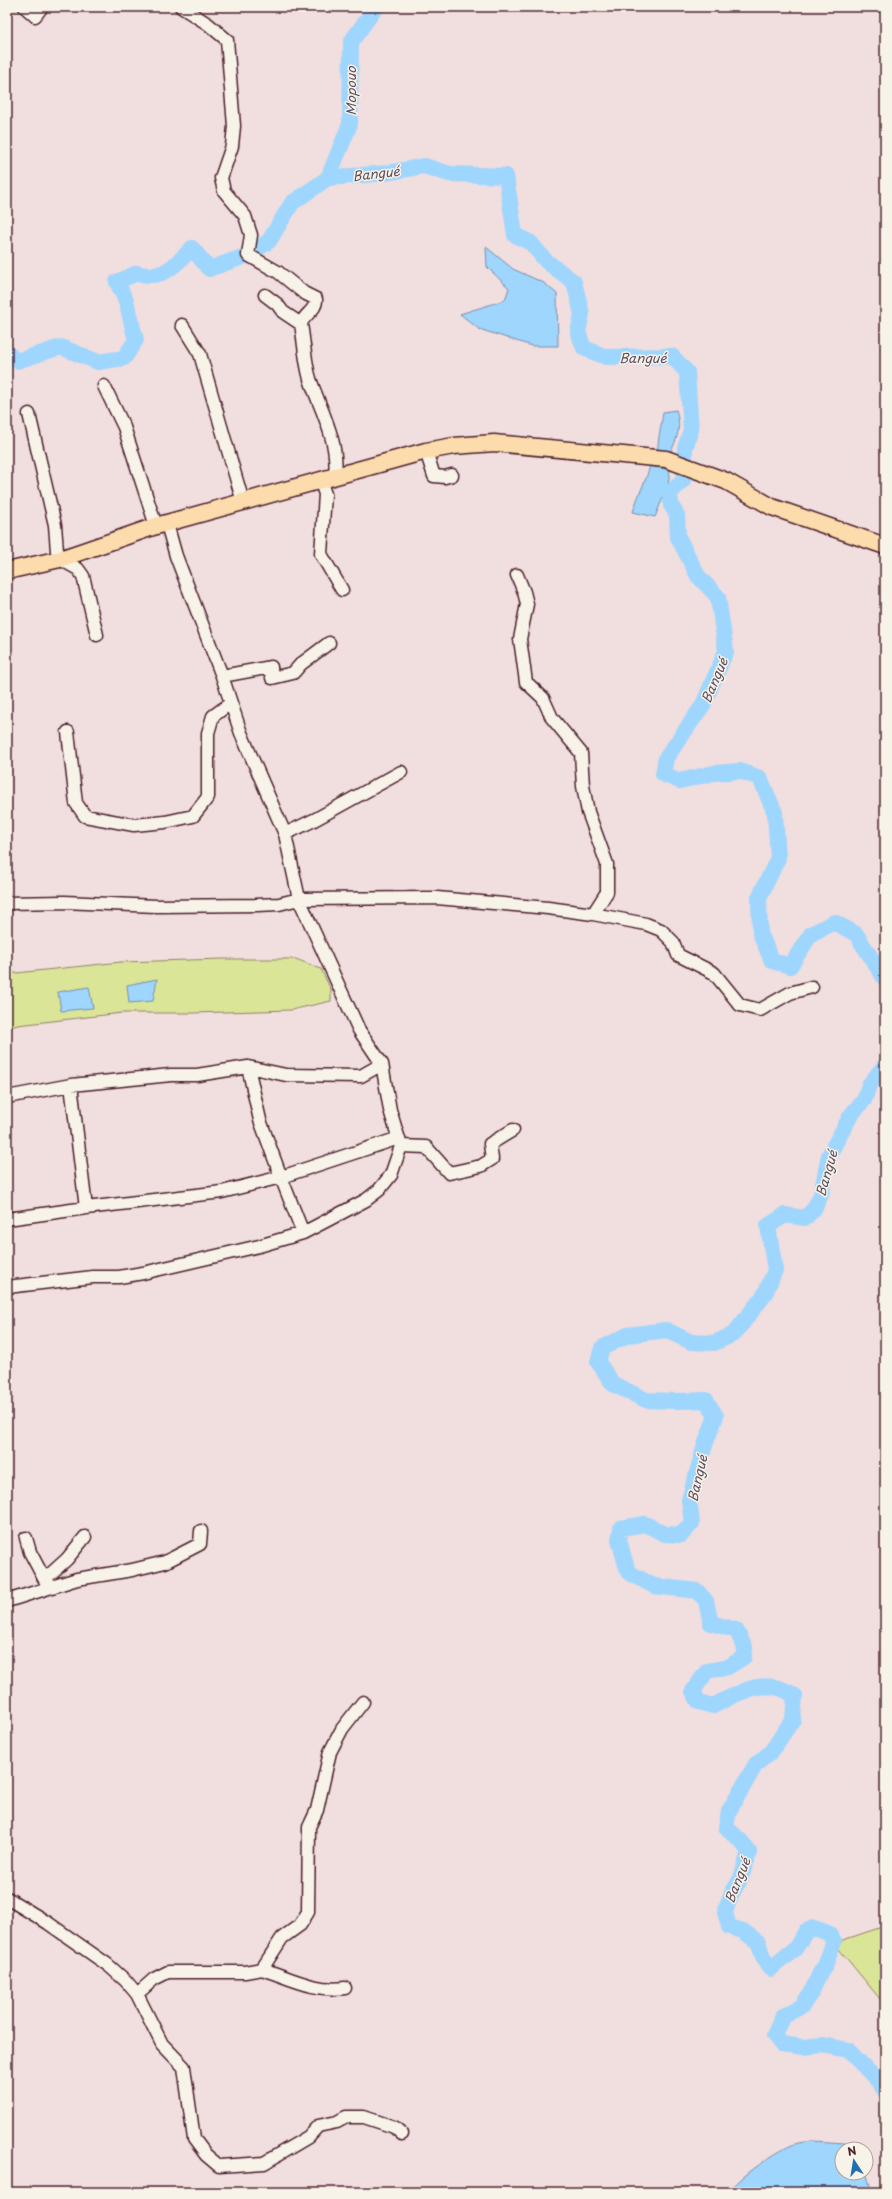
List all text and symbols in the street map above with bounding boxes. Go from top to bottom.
water label: Mopouo [341,66,360,116]
water label: Bangué [351,161,402,185]
water label: Bangué [619,348,668,367]
water label: Bangué [696,653,733,706]
water label: Bangué [810,1146,842,1198]
water label: Bangué [682,1451,712,1503]
water label: Bangué [719,1853,755,1906]
north arrow [834,2141,874,2181]
text: N [846,2141,858,2160]

